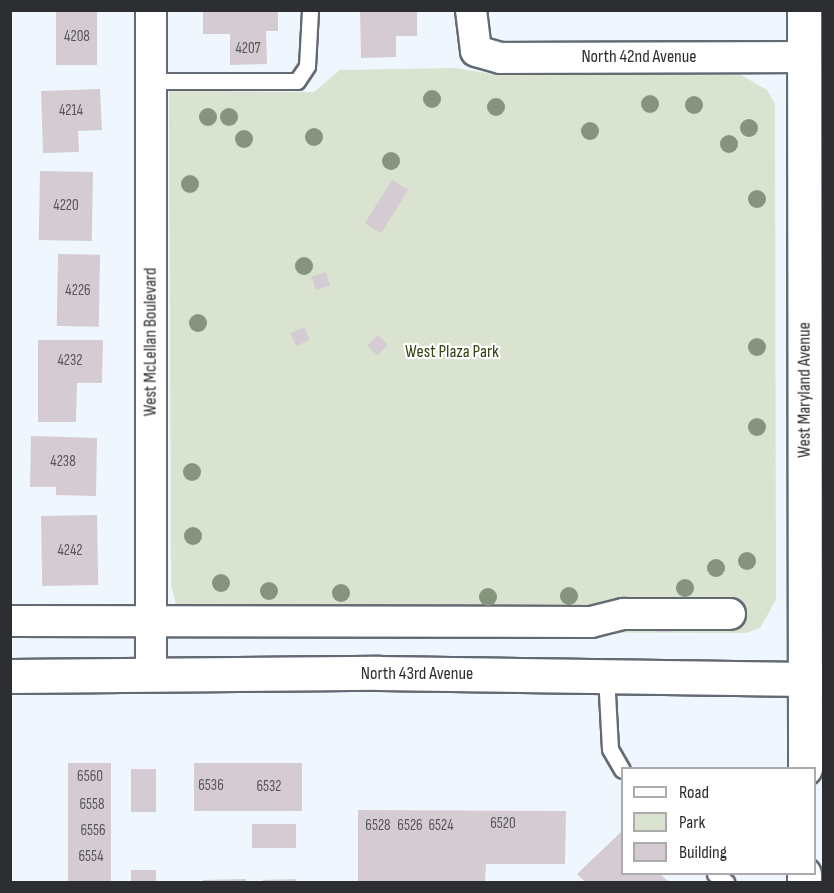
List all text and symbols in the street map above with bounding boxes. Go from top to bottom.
house number: 4208 [64,28,90,46]
house number: 4207 [235,40,261,58]
street label: North 42nd Avenue [581,46,697,68]
house number: 4214 [59,102,83,120]
house number: 4220 [53,197,79,215]
street label: West McLellan Boulevard [140,268,162,416]
house number: 4226 [65,282,91,300]
street label: West Maryland Avenue [794,322,816,458]
park label: West Plaza Park [405,341,499,363]
house number: 4232 [57,352,83,370]
house number: 4238 [50,453,76,471]
house number: 4242 [58,542,82,560]
street label: North 43rd Avenue [361,663,473,685]
legend [621,767,816,875]
house number: 6560 [77,768,103,786]
house number: 6536 [198,777,224,795]
house number: 6532 [256,778,282,796]
text: Road [679,782,709,803]
house number: 6558 [79,796,105,814]
text: Park [679,812,705,833]
house number: 6520 [490,815,516,833]
house number: 6528 [365,817,391,835]
house number: 6526 [397,817,423,835]
house number: 6524 [429,817,453,835]
house number: 6556 [80,822,106,840]
text: Building [679,842,727,863]
house number: 6554 [79,848,103,866]

